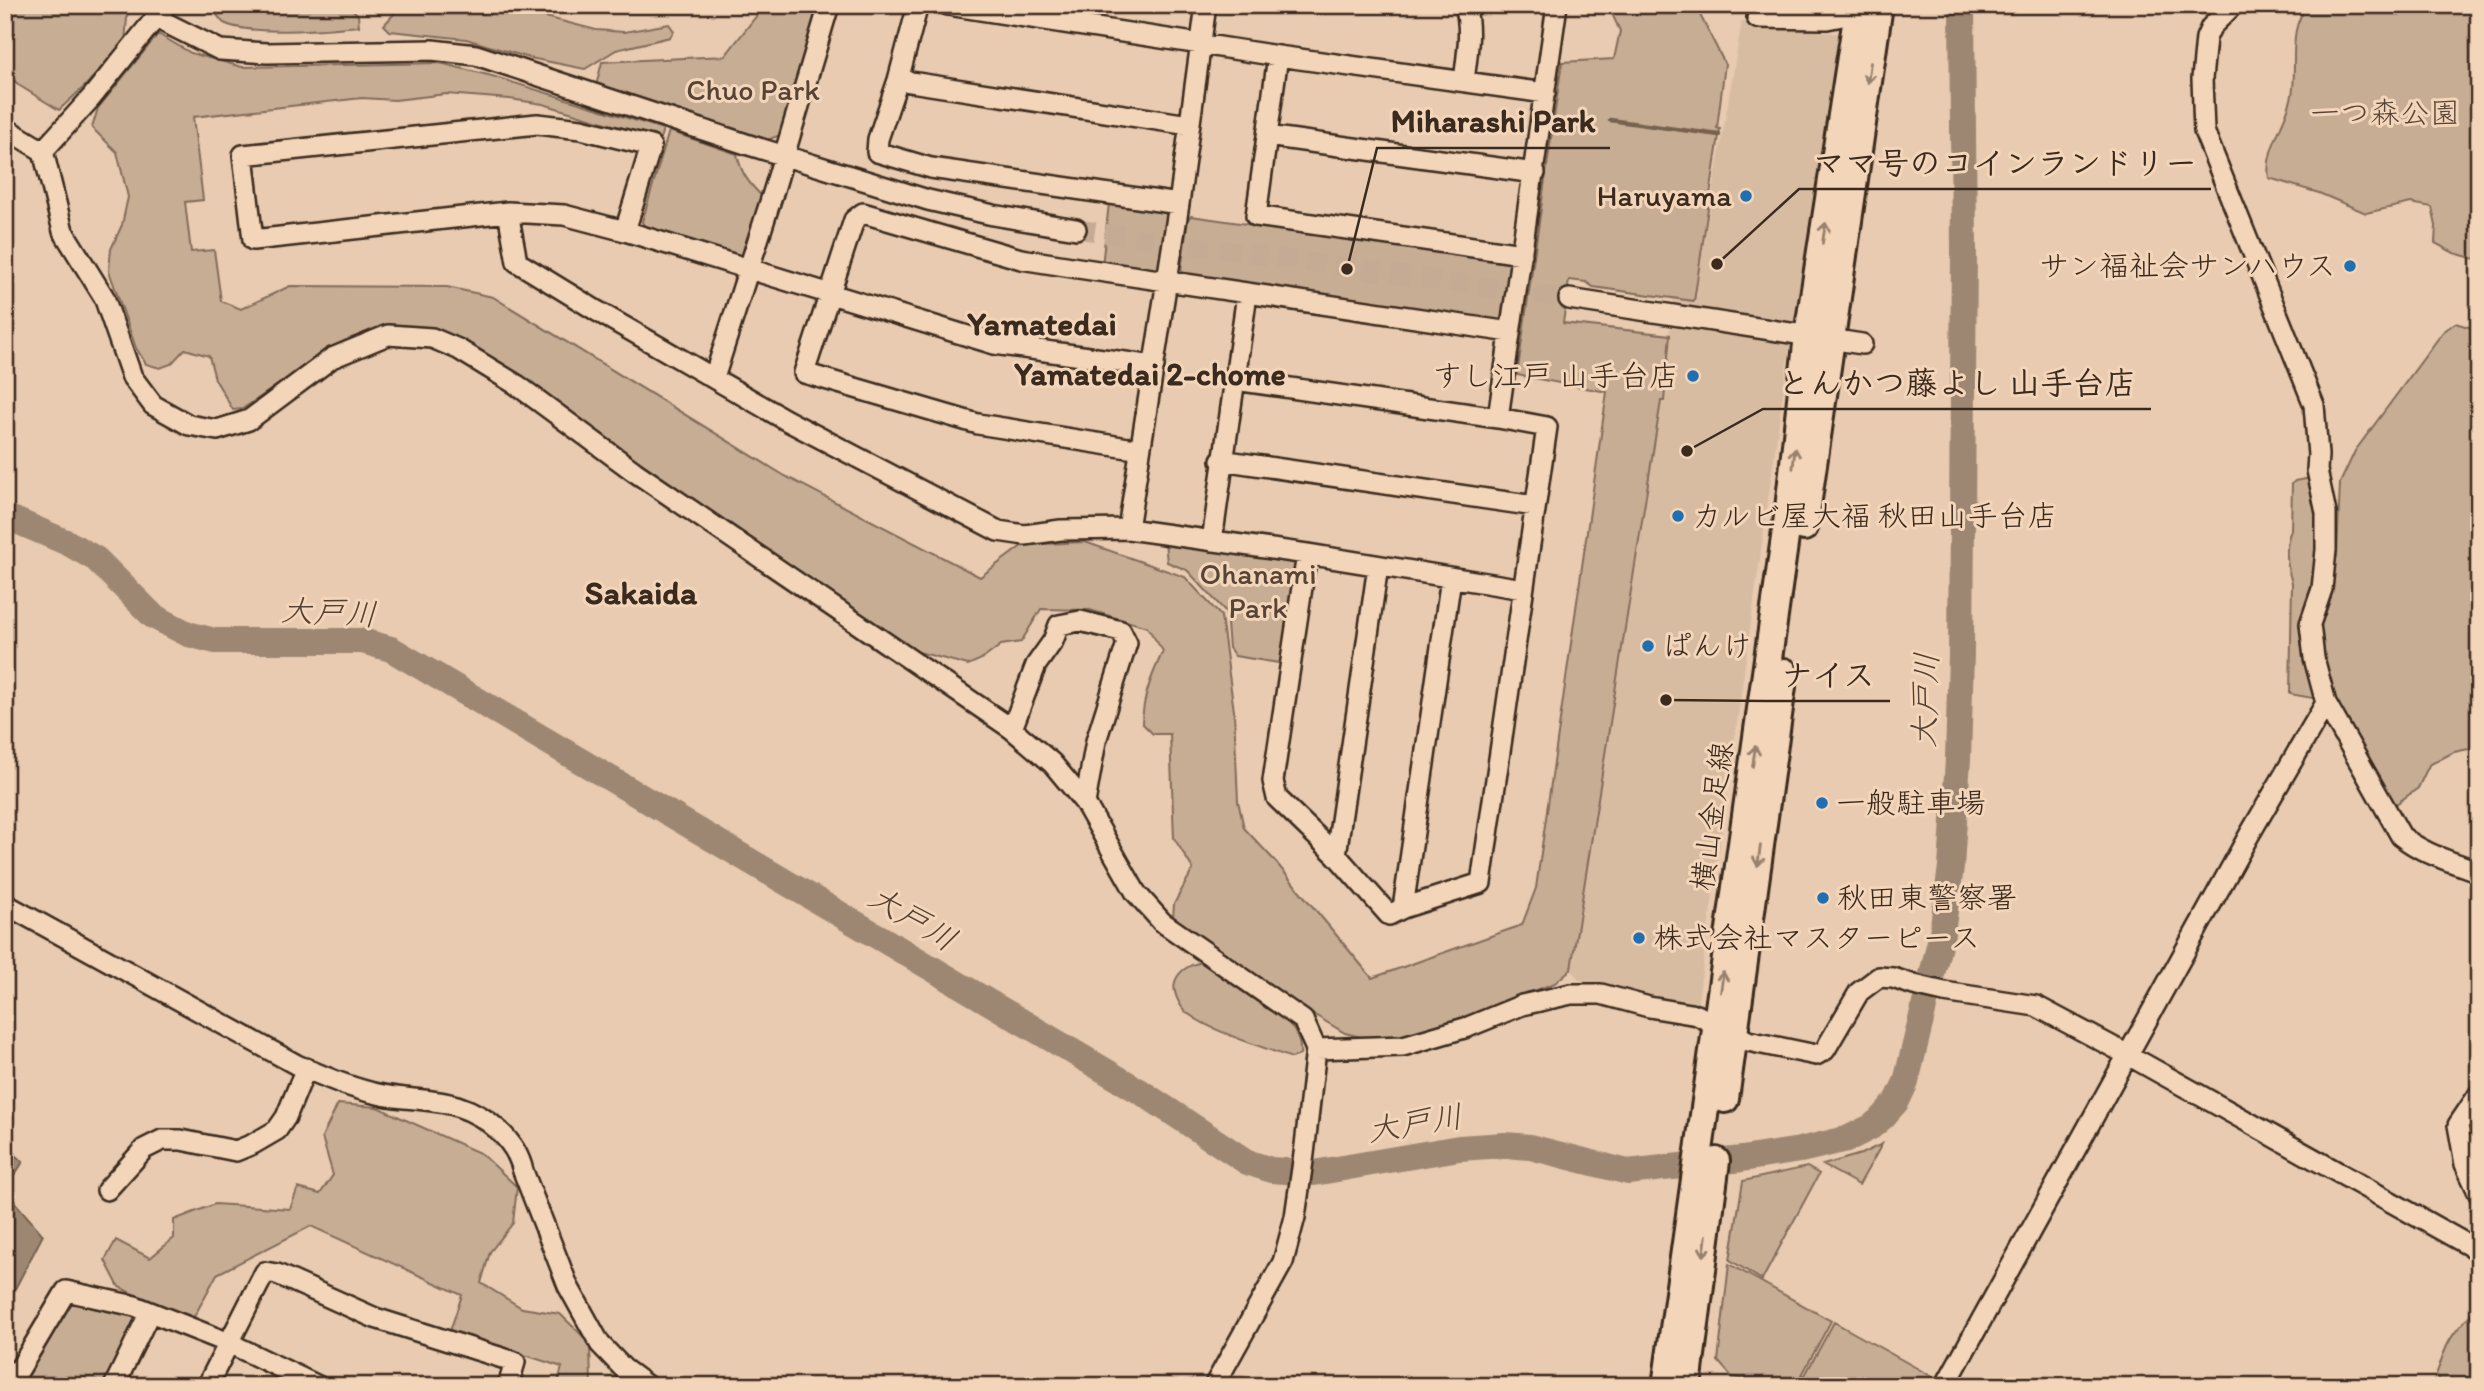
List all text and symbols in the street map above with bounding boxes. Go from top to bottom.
one-way arrow [1862,61,1875,84]
park label: Chuo Park [686,71,820,108]
park label: 一つ森公園 [2310,94,2460,131]
callout: Miharashi Park [1377,95,1610,148]
text: Miharashi Park [1391,102,1596,140]
callout: ママ号のコインランドリー [1799,136,2211,189]
text: ママ号のコインランドリー [1813,144,2197,182]
place label: Haruyama [1597,177,1732,214]
marker: Haruyama [1738,188,1754,204]
one-way arrow [1818,222,1831,245]
place label: サン福祉会サンハウス [2039,247,2336,284]
marker: サン福祉会サンハウス [2342,258,2358,274]
district label: Yamatedai [966,304,1117,343]
district label: Yamatedai 2-chome [1013,355,1286,393]
callout: とんかつ藤よし 山手台店 [1763,356,2151,409]
place label: すし江戸 山手台店 [1432,357,1679,394]
text: とんかつ藤よし 山手台店 [1777,364,2137,402]
marker: すし江戸 山手台店 [1685,368,1701,384]
one-way arrow [1788,447,1801,470]
place label: カルビ屋大福 秋田山手台店 [1692,497,2058,534]
marker: カルビ屋大福 秋田山手台店 [1670,508,1686,524]
park label: Ohanami Park [1199,555,1317,626]
district label: Sakaida [585,573,698,612]
water label: 大戸川 [280,591,378,633]
place label: ぱんけ [1662,627,1752,664]
marker: ぱんけ [1640,638,1656,654]
callout: ナイス [1766,648,1890,701]
water label: 大戸川 [1904,651,1946,749]
text: ナイス [1781,656,1875,694]
street label: 横山金足線 [1683,739,1740,893]
one-way arrow [1747,746,1760,768]
place label: 一般駐車場 [1836,784,1986,821]
marker: 一般駐車場 [1814,795,1830,811]
one-way arrow [1752,844,1765,867]
water label: 大戸川 [862,877,964,959]
place label: 秋田東警察署 [1837,879,2017,916]
marker: 秋田東警察署 [1815,890,1831,906]
place label: 株式会社マスターピース [1653,919,1980,956]
marker: 株式会社マスターピース [1631,930,1647,946]
one-way arrow [1716,971,1729,994]
water label: 大戸川 [1365,1097,1465,1149]
one-way arrow [1699,1234,1712,1257]

